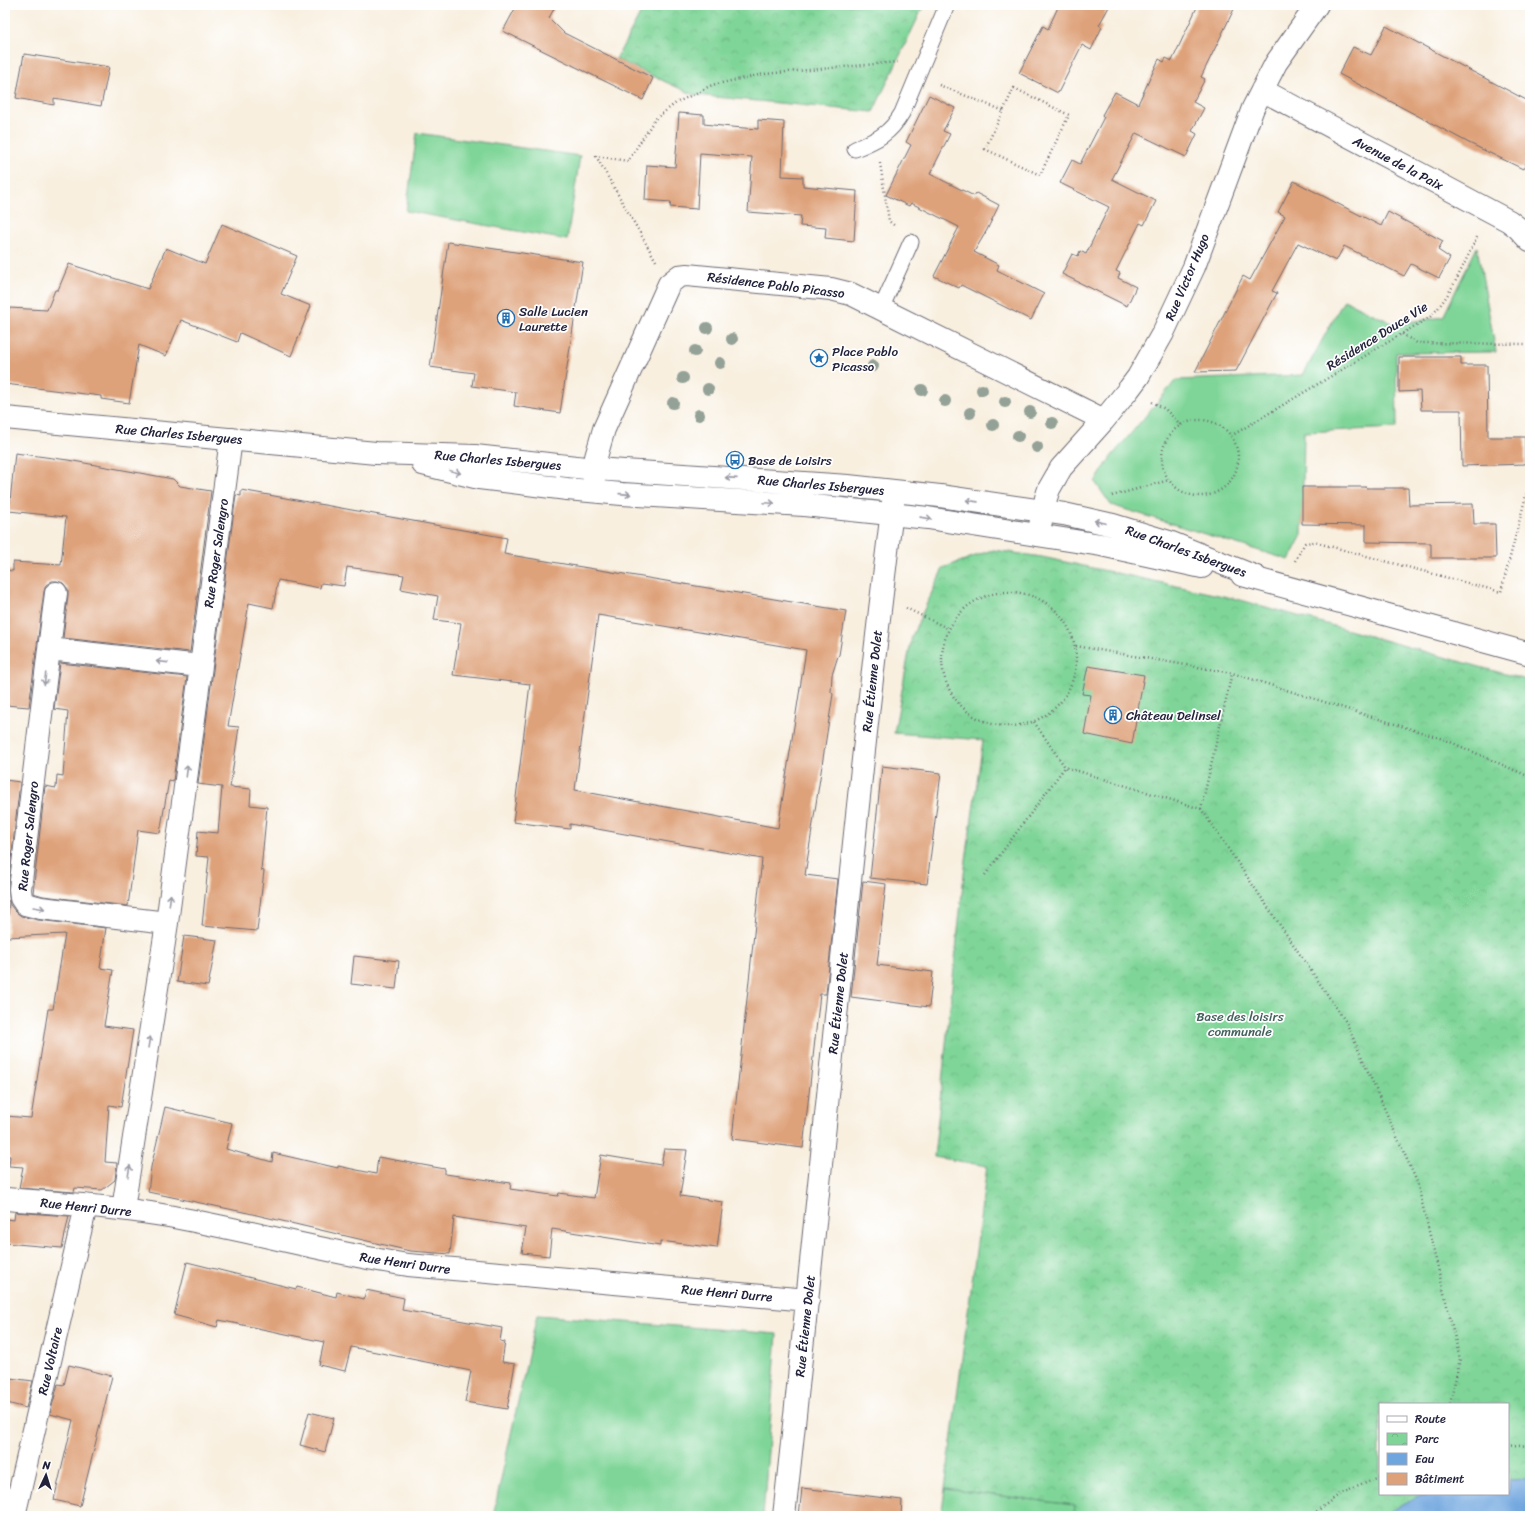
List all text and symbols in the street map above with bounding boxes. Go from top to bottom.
street label: Avenue de la Paix [1348,129,1448,197]
street label: Rue Victor Hugo [1158,229,1216,324]
street label: Résidence Pablo Picasso [706,265,846,305]
street label: Résidence Douce Vie [1322,295,1433,377]
place label: Salle Lucien Laurette [519,300,588,338]
building icon: Salle Lucien Laurette [496,308,516,328]
place label: Place Pablo Picasso [832,340,898,378]
place icon: Place Pablo Picasso [809,348,829,368]
street label: Rue Charles Isbergues [115,417,244,451]
street label: Rue Charles Isbergues [434,443,563,477]
place label: Base de Loisirs [748,449,832,472]
bus stop icon: Base de Loisirs [725,450,745,470]
one-way arrow [448,468,461,476]
street label: Rue Charles Isbergues [757,468,886,502]
one-way arrow [725,474,738,481]
one-way arrow [618,491,631,498]
street label: Rue Roger Salengro [197,496,235,609]
one-way arrow [966,497,979,505]
one-way arrow [762,499,775,506]
one-way arrow [919,514,932,522]
one-way arrow [1094,518,1107,526]
street label: Rue Charles Isbergues [1122,518,1250,584]
street label: Rue Étienne Dolet [855,629,889,733]
one-way arrow [156,658,169,666]
one-way arrow [41,672,49,685]
place label: Château Delinsel [1126,704,1221,727]
building icon: Château Delinsel [1103,705,1123,725]
one-way arrow [183,765,191,778]
street label: Rue Roger Salengro [11,780,45,892]
one-way arrow [166,894,174,907]
one-way arrow [32,904,45,912]
street label: Rue Étienne Dolet [821,951,855,1055]
park label: Base des loisirs communale [1196,1005,1285,1043]
one-way arrow [145,1036,153,1049]
one-way arrow [125,1165,133,1178]
street label: Rue Henri Durre [39,1191,133,1223]
street label: Rue Henri Durre [358,1245,452,1281]
street label: Rue Étienne Dolet [788,1274,822,1378]
street label: Rue Henri Durre [680,1278,774,1308]
street label: Rue Voltaire [31,1325,69,1397]
legend [1379,1403,1509,1495]
text: Route [1415,1408,1446,1430]
text: Parc [1415,1428,1439,1450]
text: Eau [1415,1448,1435,1470]
north arrow [26,1455,66,1495]
text: N [41,1456,52,1475]
text: Bâtiment [1415,1468,1464,1490]

